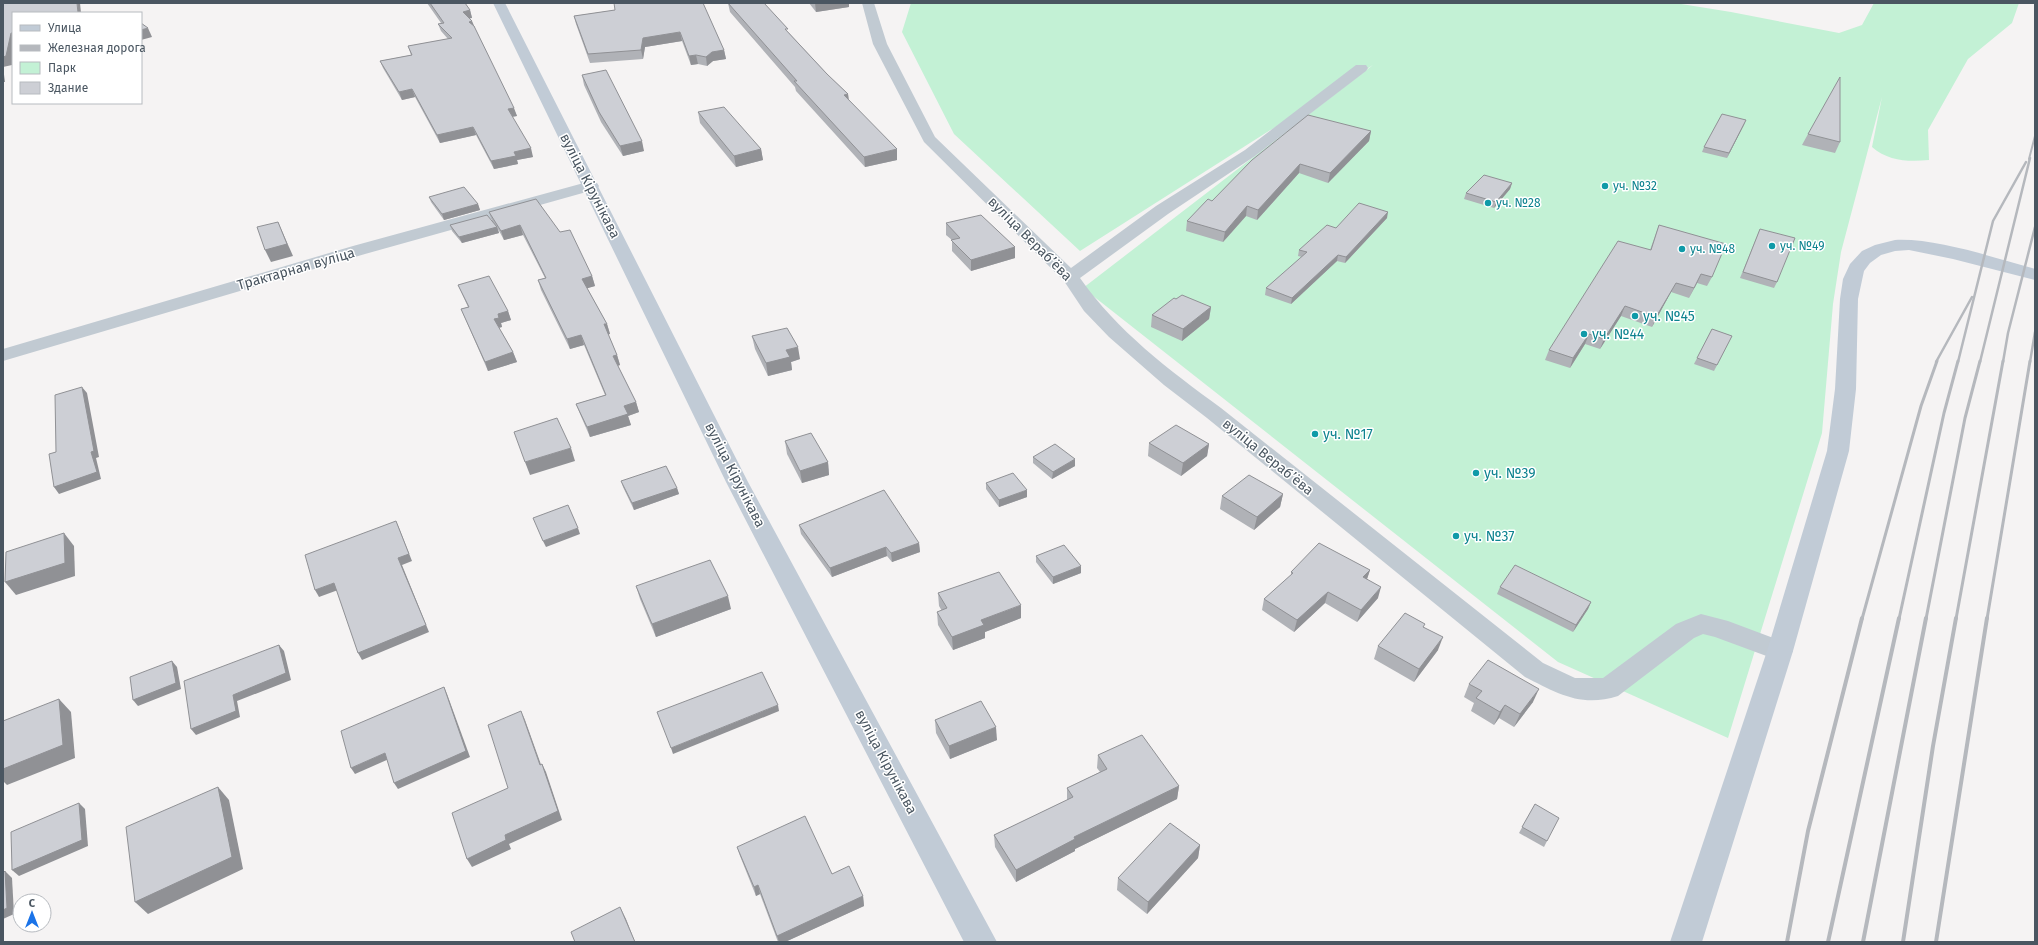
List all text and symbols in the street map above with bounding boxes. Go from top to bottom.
legend [12,12,142,104]
text: Улица [48,21,82,35]
text: Железная дорога [48,41,146,55]
text: Парк [48,61,77,75]
text: Здание [48,81,88,95]
street label: вуліца Кірунікава [556,131,624,241]
place label: уч. №32 [1613,179,1657,193]
marker: уч. №32 [1600,181,1610,191]
street label: вуліца Верабʼёва [984,193,1076,285]
place label: уч. №28 [1496,196,1541,210]
marker: уч. №28 [1483,198,1493,208]
place label: уч. №49 [1780,239,1825,253]
marker: уч. №49 [1767,241,1777,251]
place label: уч. №48 [1690,242,1735,256]
street label: Трактарная вуліца [235,244,357,294]
marker: уч. №48 [1677,244,1687,254]
place label: уч. №45 [1643,308,1695,325]
marker: уч. №45 [1630,311,1640,321]
place label: уч. №44 [1592,326,1645,343]
marker: уч. №44 [1579,329,1589,339]
street label: вуліца Верабʼёва [1219,415,1317,499]
street label: вуліца Кірунікава [701,420,769,530]
place label: уч. №17 [1323,426,1373,443]
marker: уч. №17 [1310,429,1320,439]
place label: уч. №39 [1484,465,1536,482]
marker: уч. №39 [1471,468,1481,478]
place label: уч. №37 [1464,528,1515,545]
marker: уч. №37 [1451,531,1461,541]
street label: вуліца Кірунікава [851,707,921,817]
north arrow [12,893,52,933]
text: С [29,897,36,910]

